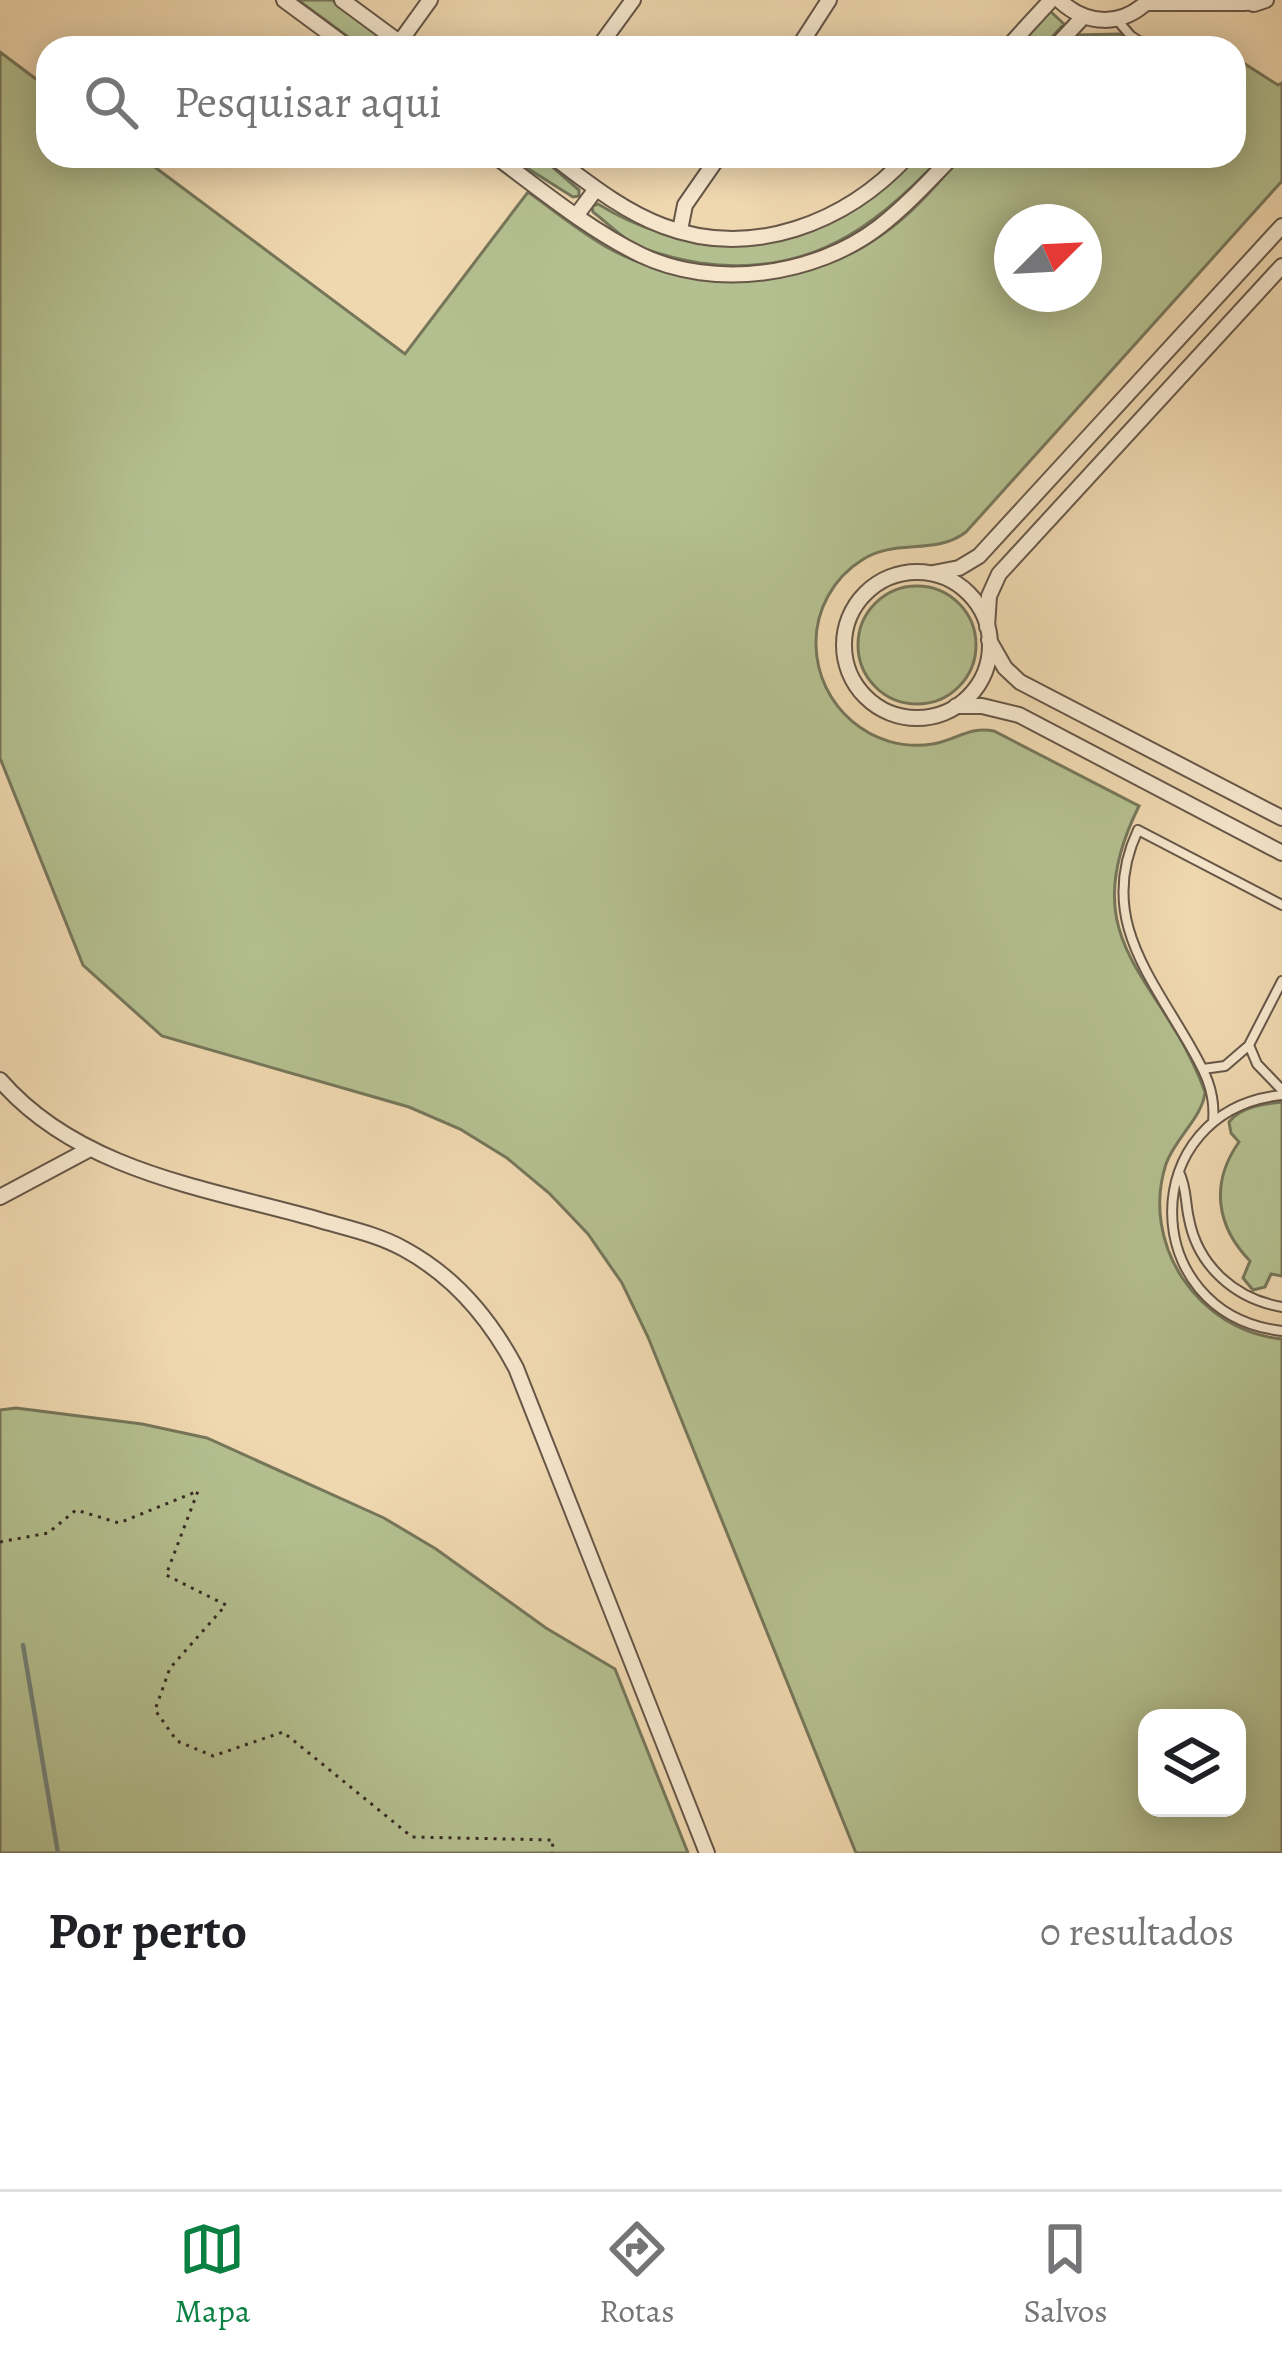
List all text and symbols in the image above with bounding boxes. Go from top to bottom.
search box [36,36,1246,168]
icon: search [78,69,144,135]
text: Pesquisar aqui [174,71,442,133]
north arrow [994,204,1102,312]
map controls [1138,1709,1246,1817]
button: layers [1138,1709,1246,1817]
text: Por perto [48,1896,247,1966]
text: 0 resultados [1040,1905,1234,1958]
tab: Mapa [174,2216,250,2333]
tab: Rotas [599,2216,674,2333]
tab: Salvos [1023,2216,1108,2333]

